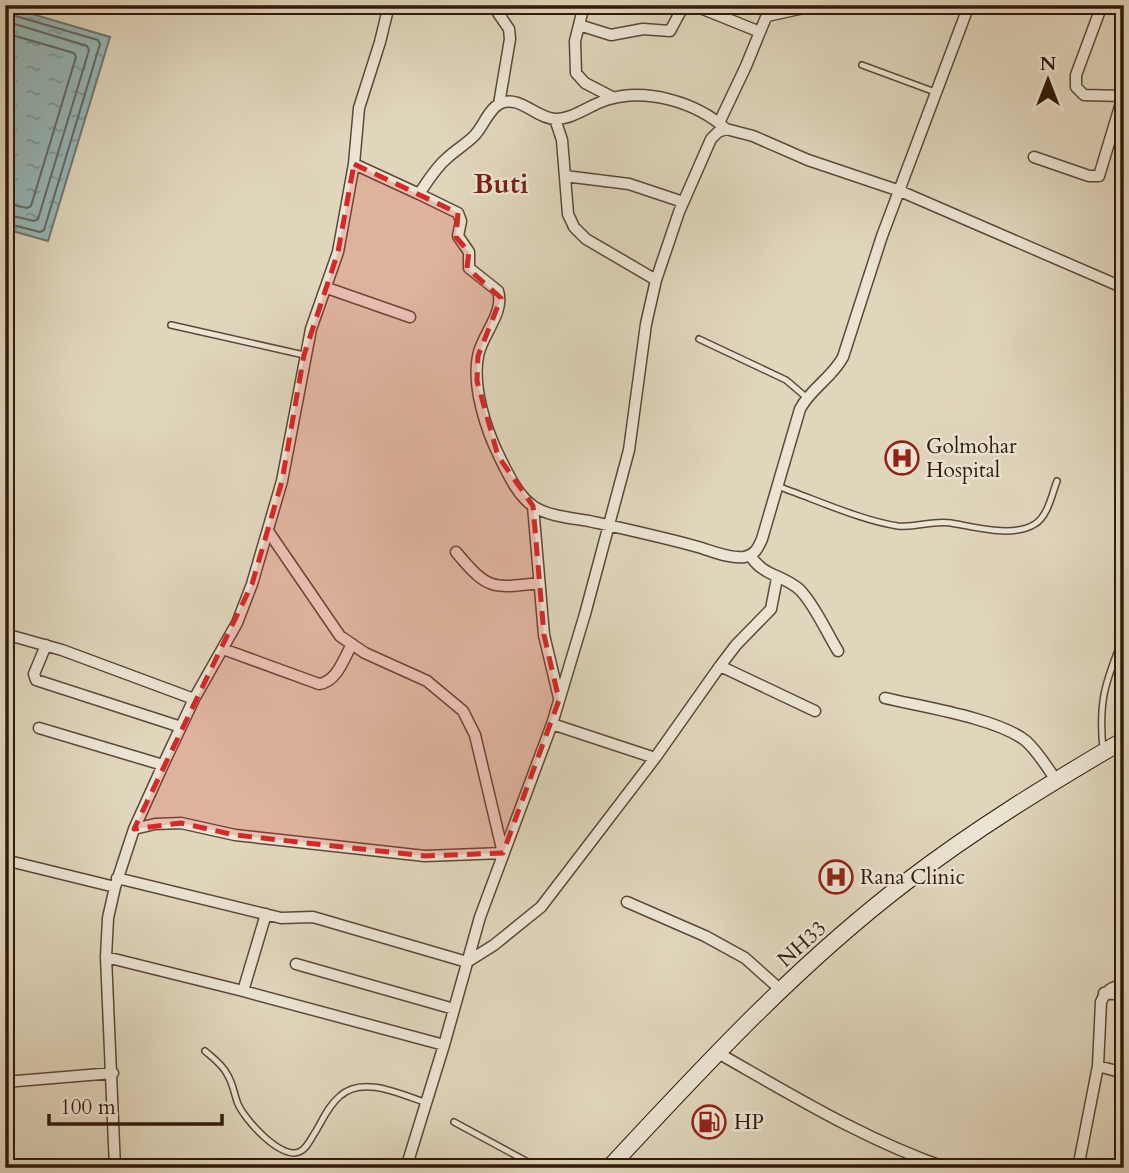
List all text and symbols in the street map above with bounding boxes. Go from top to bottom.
north arrow [1014,46,1084,116]
text: N [1040,51,1057,77]
district label: Buti [473,165,529,203]
place label: Golmohar Hospital [926,432,1017,485]
hospital icon: Golmohar Hospital [883,439,921,477]
hospital icon: Rana Clinic [817,858,855,896]
place label: Rana Clinic [860,863,965,892]
street label: NH33 [771,914,833,974]
scale bar [49,1082,222,1126]
text: 100 m [60,1093,116,1122]
fuel station icon: HP [690,1103,728,1141]
place label: HP [734,1108,764,1137]

